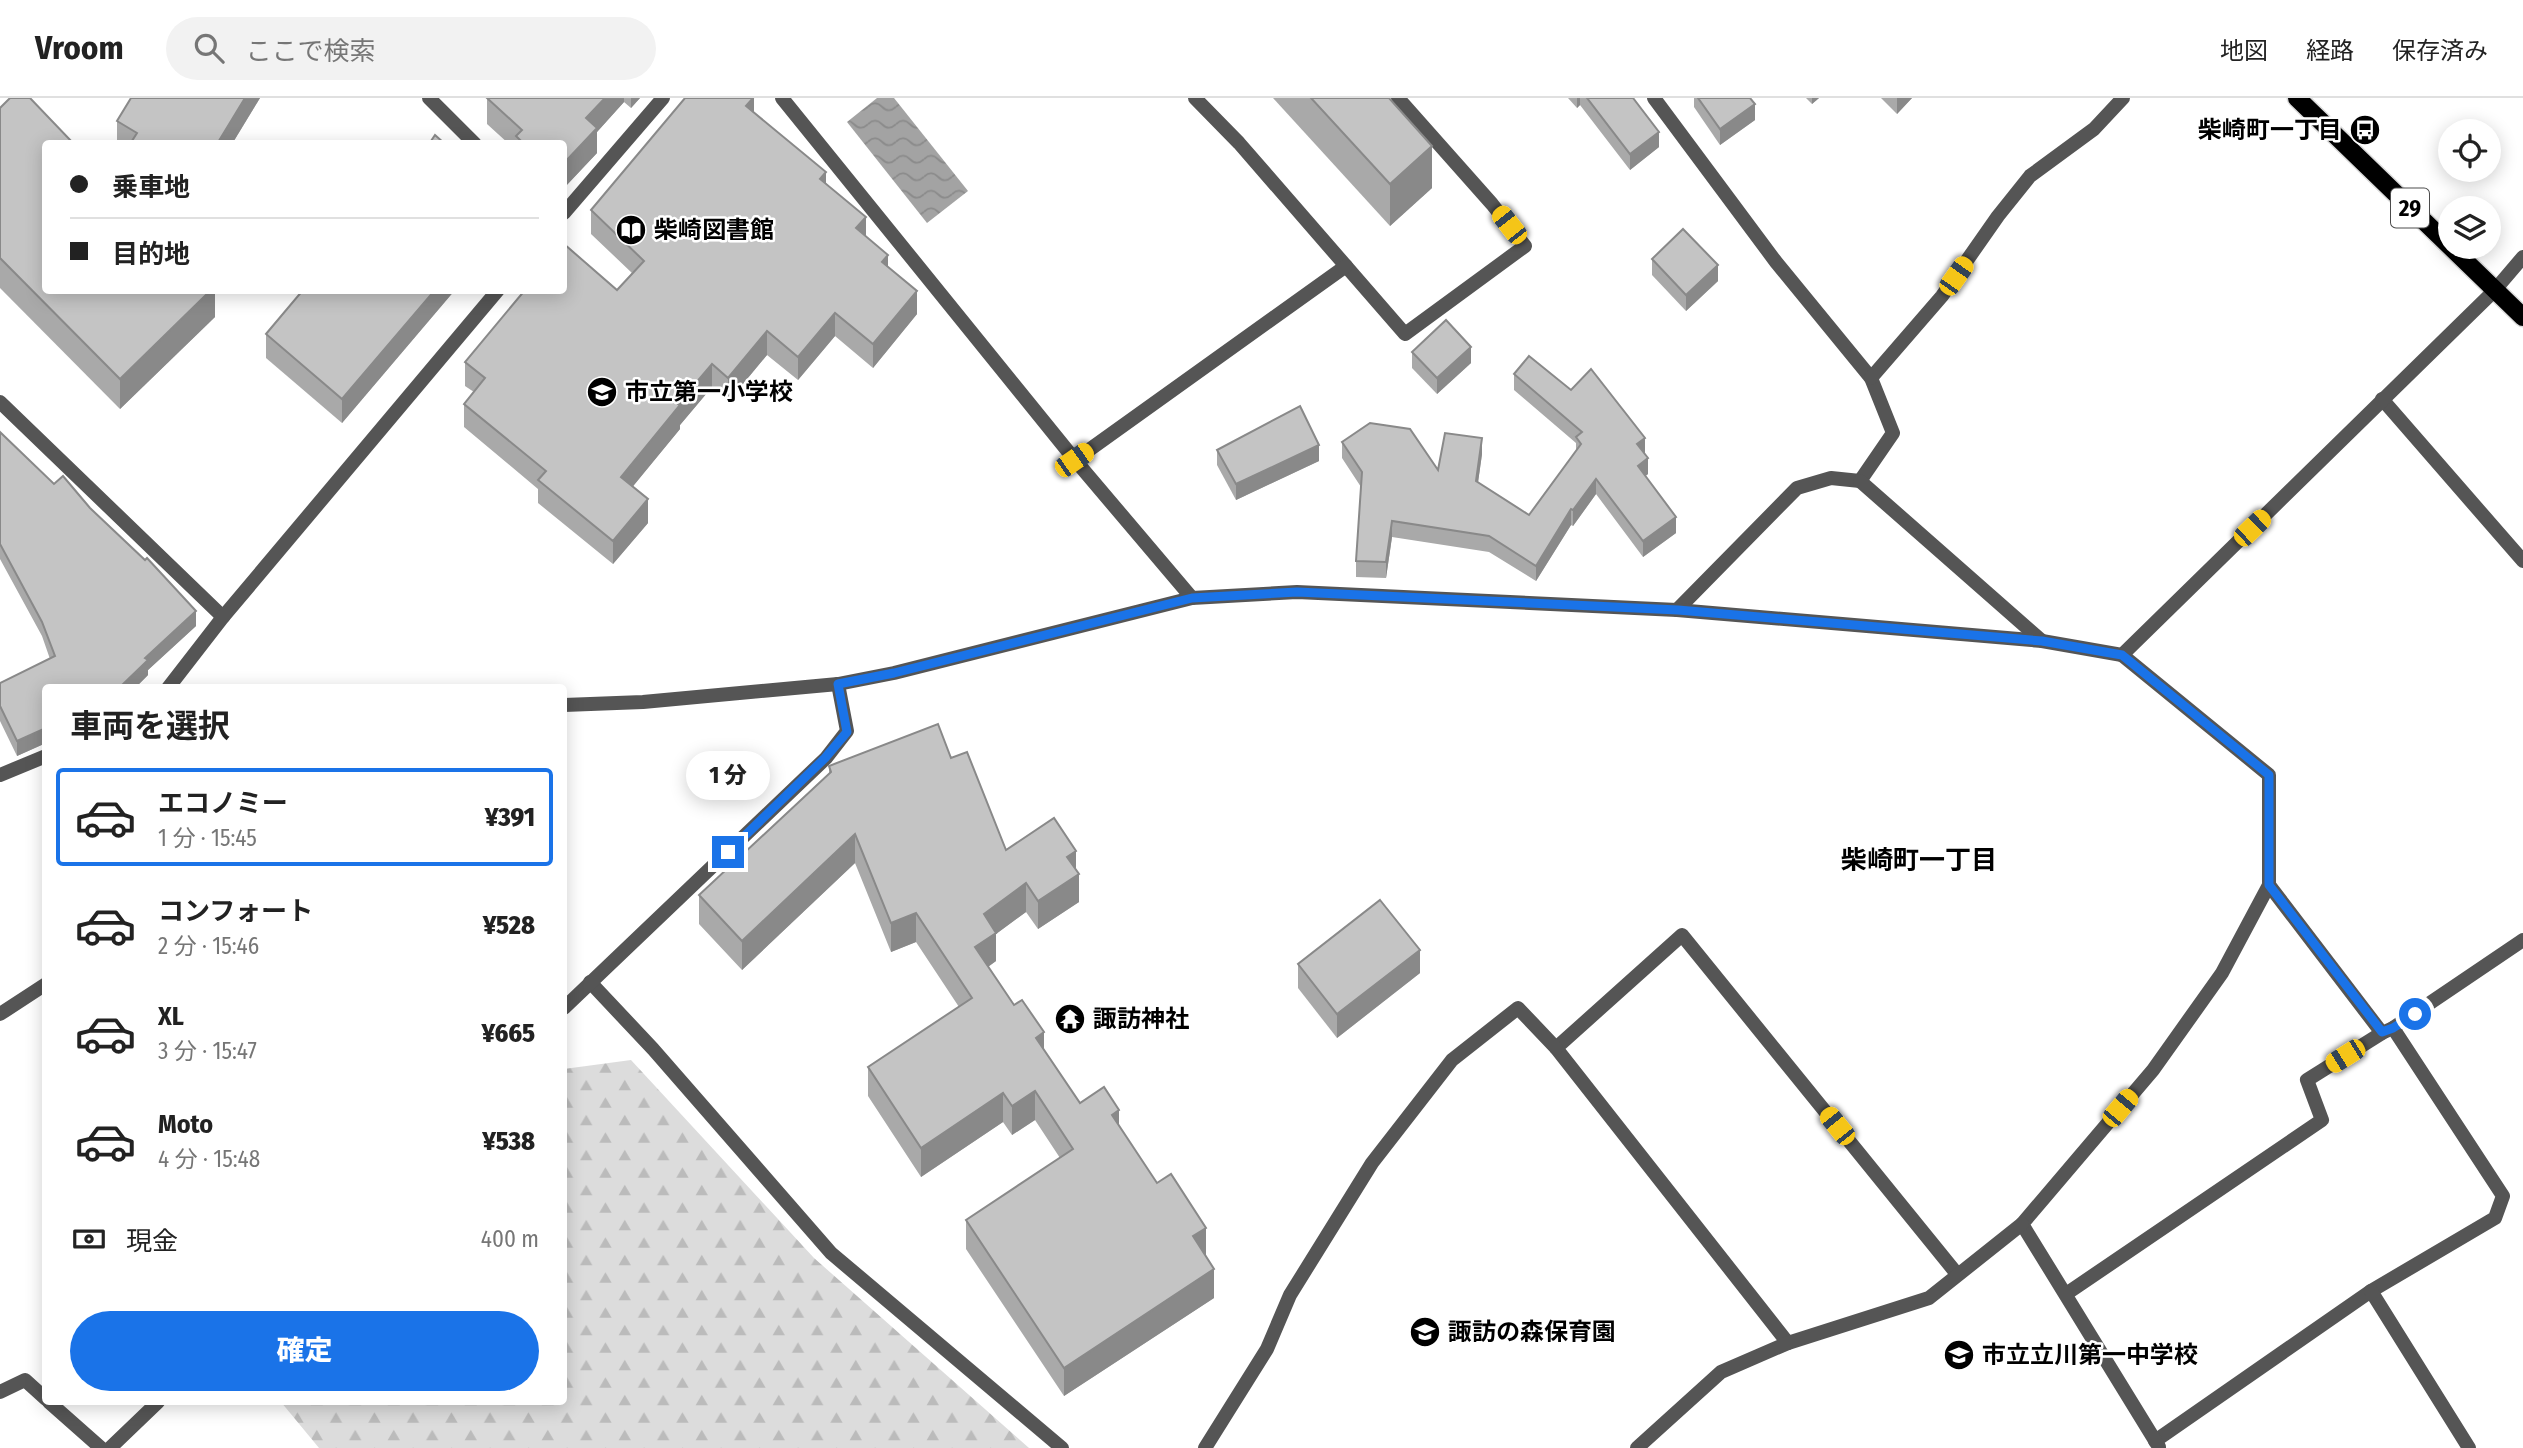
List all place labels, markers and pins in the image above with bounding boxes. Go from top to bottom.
bus stop icon: 柴崎町一丁目 [2348,113,2382,147]
place label: 柴崎町一丁目 [2198,116,2342,144]
library icon: 柴崎図書館 [614,213,648,247]
place label: 柴崎図書館 [654,216,774,244]
school or university icon: 市立第一小学校 [585,375,619,409]
place label: 市立第一小学校 [625,378,793,406]
temple icon: 諏訪神社 [1053,1002,1087,1036]
place label: 諏訪神社 [1093,1005,1189,1033]
school or university icon: 諏訪の森保育園 [1408,1315,1442,1349]
place label: 諏訪の森保育園 [1448,1318,1616,1346]
school or university icon: 市立立川第一中学校 [1942,1338,1976,1372]
place label: 市立立川第一中学校 [1982,1341,2198,1369]

